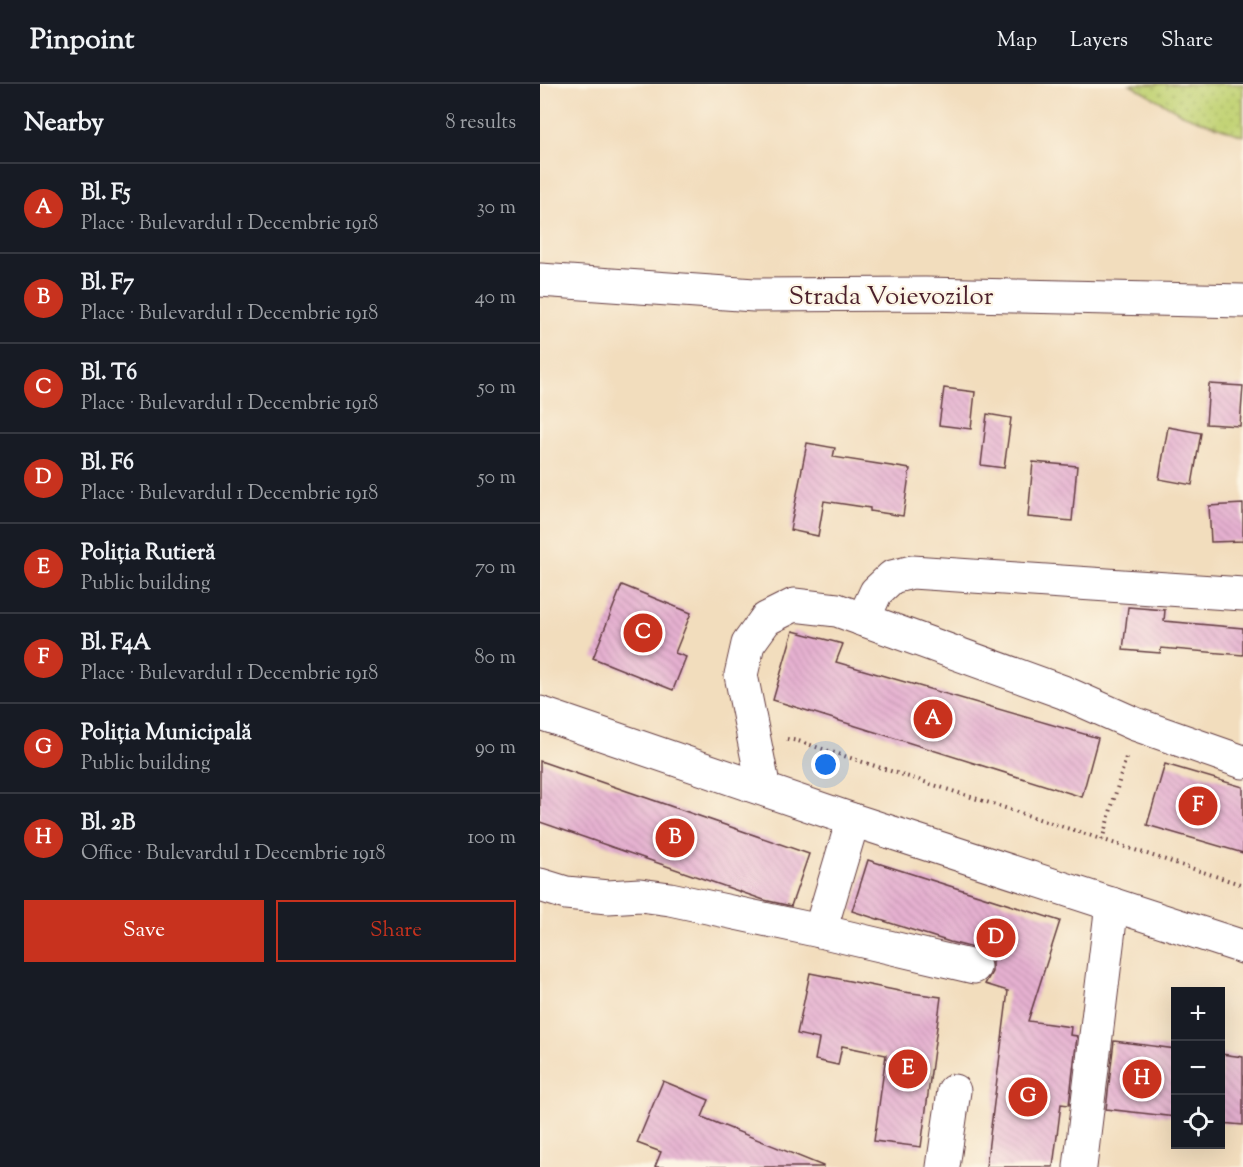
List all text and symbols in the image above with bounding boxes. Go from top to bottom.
text: Pinpoint [30,21,134,61]
text: Map [997,26,1037,56]
text: Layers [1070,26,1128,56]
text: Share [1161,26,1213,56]
text: Nearby [24,105,104,142]
text: 8 results [445,109,516,138]
text: Bl. F5 [81,178,131,210]
text: A [35,194,52,223]
text: 30 m [477,194,516,223]
text: Place · Bulevardul 1 Decembrie 1918 [81,210,378,239]
text: Bl. F7 [81,268,134,300]
street label: Strada Voievozilor [789,279,994,316]
text: B [37,284,50,313]
text: 40 m [475,284,516,313]
text: Place · Bulevardul 1 Decembrie 1918 [81,300,378,329]
text: Bl. T6 [81,358,137,390]
text: C [35,374,52,403]
text: 50 m [478,374,516,403]
text: Place · Bulevardul 1 Decembrie 1918 [81,390,378,419]
text: Bl. F6 [81,448,134,480]
text: D [36,464,51,493]
text: 50 m [478,464,516,493]
text: Place · Bulevardul 1 Decembrie 1918 [81,480,378,509]
text: Poliția Rutieră [81,538,215,570]
text: E [37,554,50,583]
text: 70 m [475,554,516,583]
text: Public building [81,570,211,599]
pin: C [624,610,662,656]
text: Bl. F4A [81,628,151,660]
text: F [38,644,49,673]
text: 80 m [475,644,516,673]
text: Place · Bulevardul 1 Decembrie 1918 [81,660,378,689]
pin: A [914,696,952,742]
text: Poliția Municipală [81,718,252,750]
text: G [35,734,52,763]
text: 90 m [475,734,516,763]
text: Public building [81,750,211,779]
your location [811,750,840,779]
pin: F [1178,784,1218,828]
text: Bl. 2B [81,808,135,840]
pin: B [656,816,694,861]
text: H [36,824,51,853]
text: 100 m [467,824,516,853]
text: Office · Bulevardul 1 Decembrie 1918 [81,840,386,869]
button: Save [24,900,264,962]
button: Share [276,900,516,962]
pin: D [976,916,1016,960]
map controls [1171,987,1225,1149]
button: + [1171,987,1225,1041]
button: − [1171,1041,1225,1095]
pin: E [888,1046,928,1092]
pin: H [1122,1056,1162,1102]
pin: G [1008,1074,1048,1120]
button: locate [1171,1095,1225,1149]

